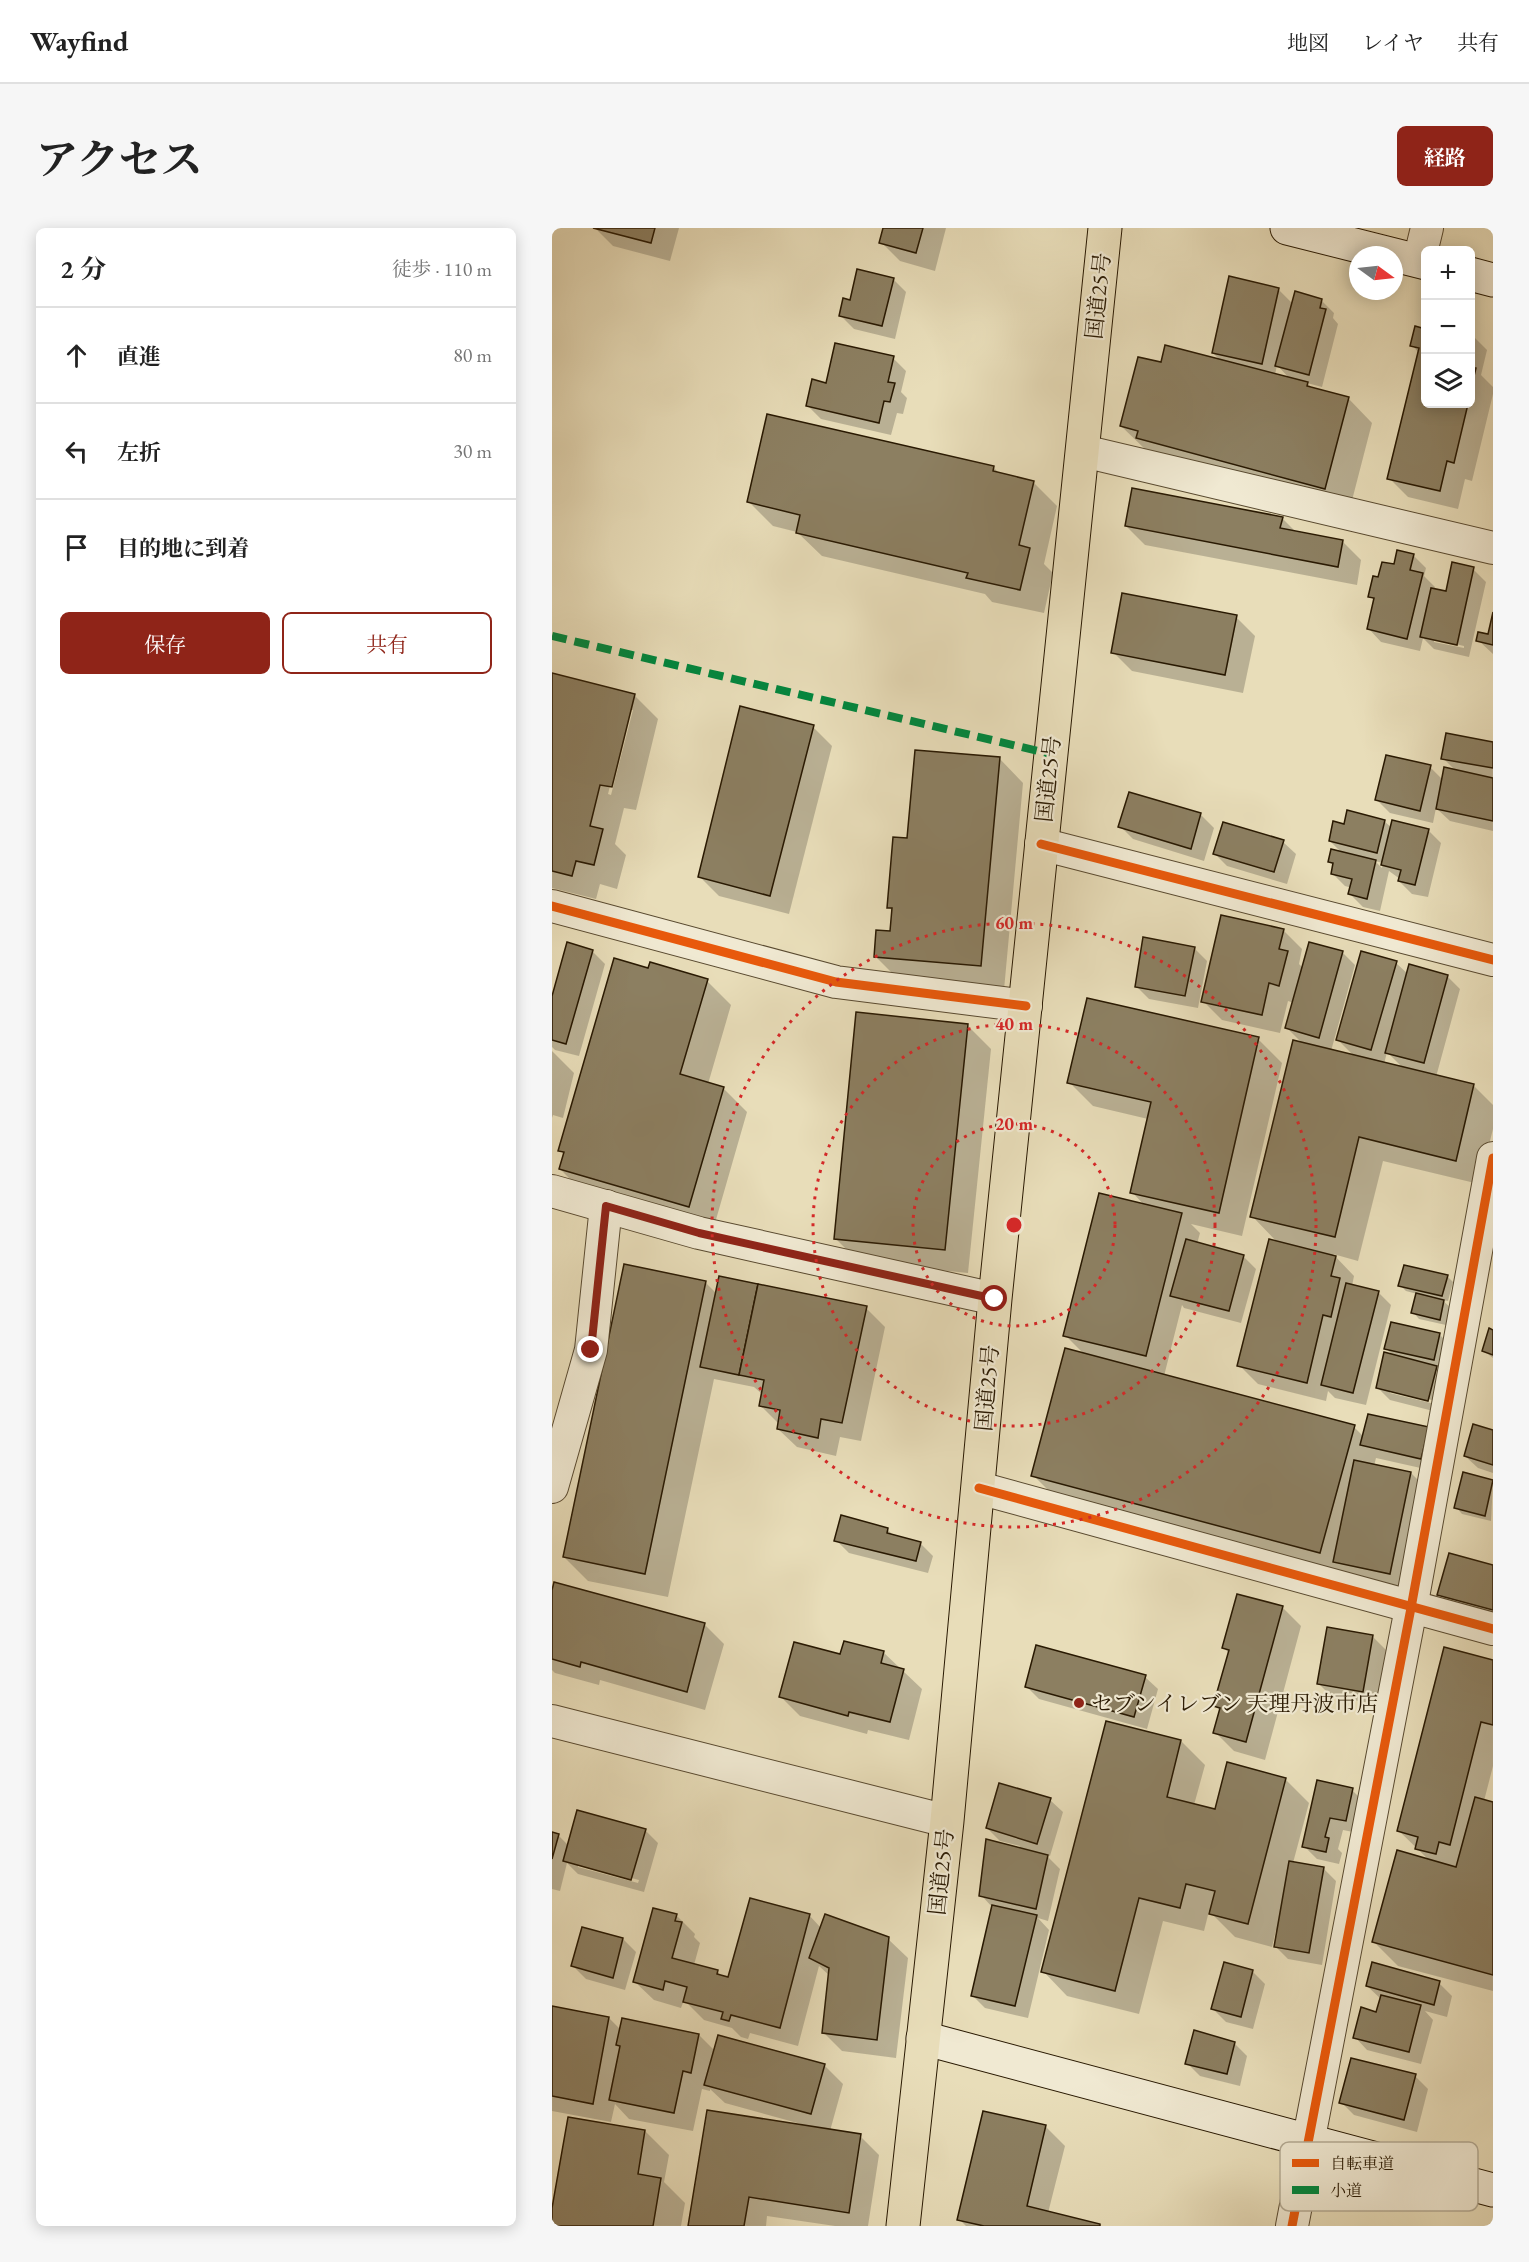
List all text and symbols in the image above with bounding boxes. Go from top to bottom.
text: Wayfind [30,23,128,59]
text: 地図 [1287,29,1329,56]
text: レイヤ [1362,29,1424,56]
text: 共有 [1457,29,1499,56]
button: 経路 [1397,126,1493,186]
text: アクセス [36,132,203,187]
north arrow [1349,246,1403,300]
map controls [1421,246,1475,408]
button: + [1421,246,1475,300]
street label: 国道25号 [1079,251,1117,341]
text: 2 分 [60,252,106,286]
text: 徒歩 · 110 m [392,256,492,282]
button: − [1421,300,1475,354]
icon: ahead [60,339,93,372]
text: 直進 [117,342,161,371]
text: 80 m [453,342,492,368]
button: layers [1421,354,1475,408]
icon: left [60,435,93,468]
text: 左折 [117,438,161,467]
text: 30 m [453,438,492,464]
icon: arrive [60,531,93,564]
text: 目的地に到着 [117,534,249,563]
button: 保存 [60,612,270,674]
button: 共有 [282,612,492,674]
street label: 国道25号 [1029,734,1067,824]
text: 60 m [995,911,1033,934]
text: 40 m [995,1012,1033,1035]
text: 20 m [995,1112,1033,1135]
centre of rings [1004,1215,1024,1235]
route start [981,1285,1007,1311]
route end [577,1336,603,1362]
street label: 国道25号 [969,1343,1005,1433]
place label: セブンイレブン 天理丹波市店 [1091,1689,1379,1718]
marker: セブンイレブン 天理丹波市店 [1072,1696,1086,1710]
street label: 国道25号 [922,1827,960,1917]
legend [1280,2142,1478,2211]
text: 自転車道 [1330,2153,1394,2174]
text: 小道 [1330,2180,1362,2201]

